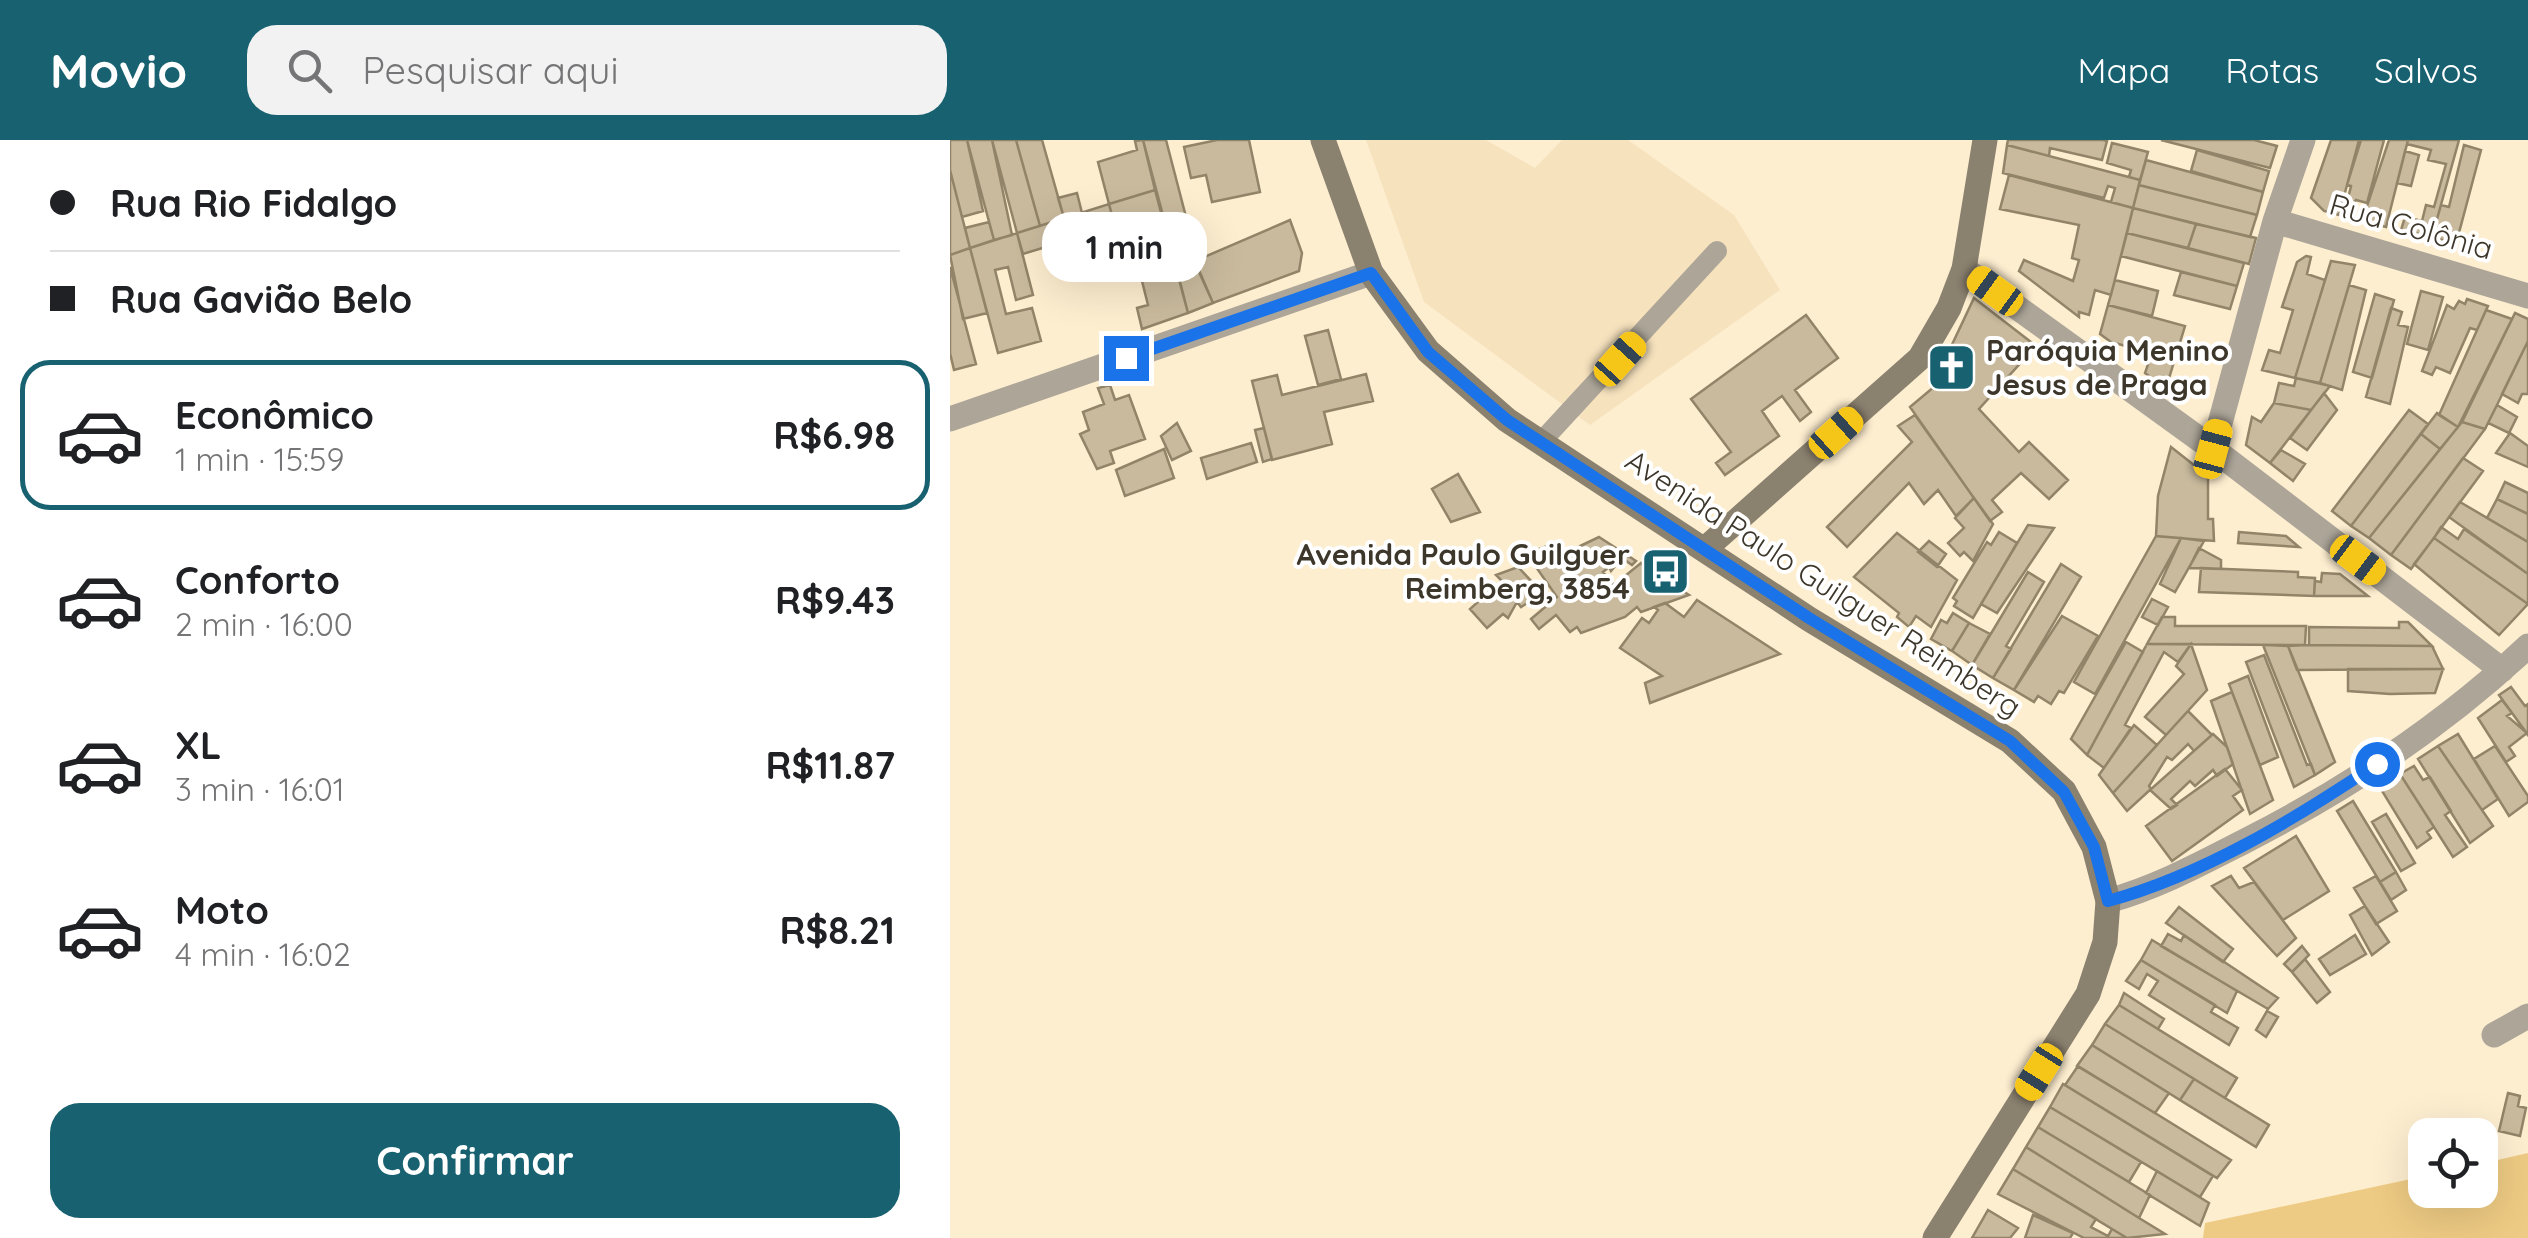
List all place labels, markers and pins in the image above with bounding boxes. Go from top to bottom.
place label: Paróquia Menino Jesus de Praga [1986,331,2229,403]
church icon: Paróquia Menino Jesus de Praga [1925,342,1977,394]
place label: Avenida Paulo Guilguer Reimberg, 3854 [1297,535,1630,607]
bus stop icon: Avenida Paulo Guilguer Reimberg, 3854 [1639,546,1691,598]

